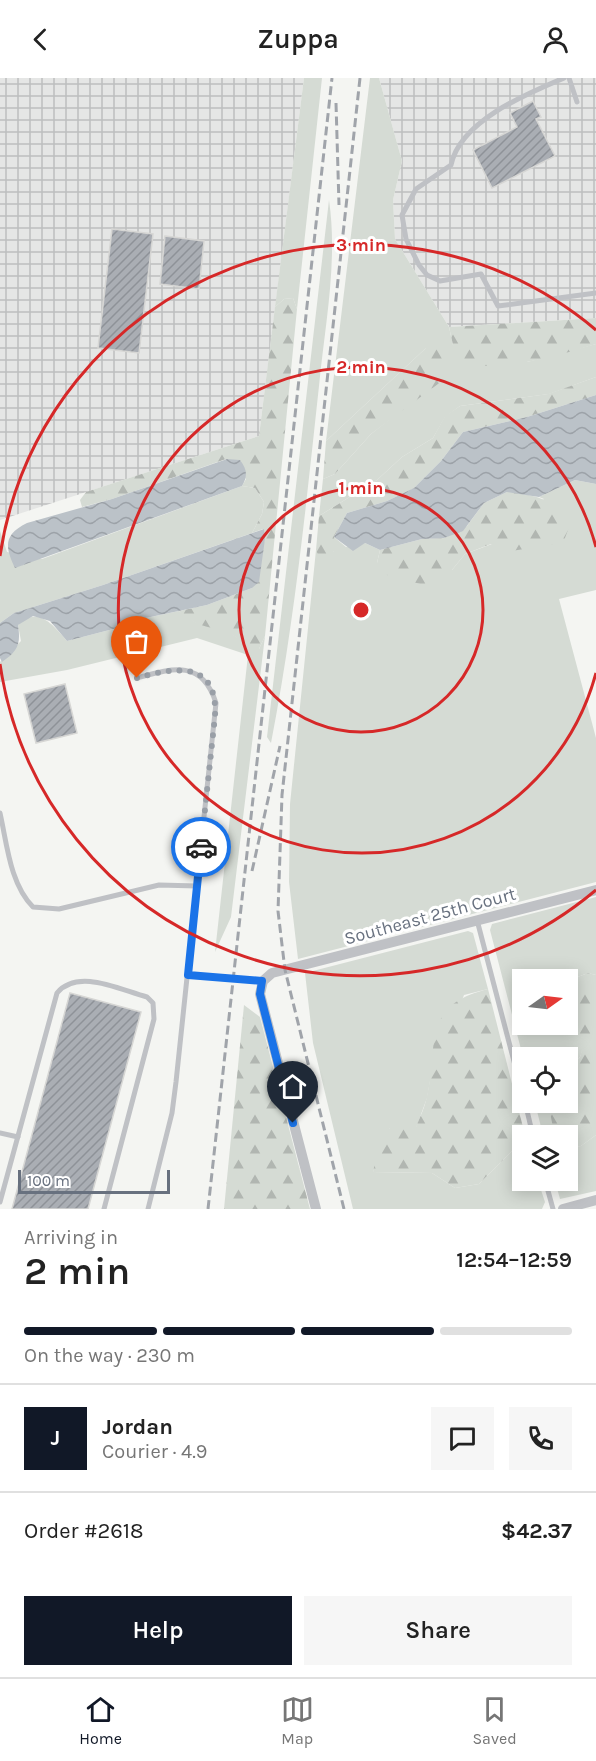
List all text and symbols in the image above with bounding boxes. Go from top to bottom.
icon: back [24,23,57,56]
text: Zuppa [257,23,339,55]
icon: person [539,23,572,56]
text: 3 min [336,234,386,256]
text: 2 min [336,356,386,378]
text: 1 min [338,477,384,499]
centre of rings [351,600,371,620]
pin [111,616,162,678]
icon: bag [120,625,153,658]
courier [171,817,231,877]
icon: car [185,831,218,864]
street label: Southeast 25th Court [342,882,518,949]
north arrow [512,969,578,1035]
map controls [512,969,578,1191]
button: locate [512,1047,578,1113]
pin [267,1061,318,1123]
icon: home [276,1070,309,1103]
button: layers [512,1125,578,1191]
scale bar [18,1167,170,1194]
text: 100 m [27,1171,70,1190]
text: Arriving in [24,1226,118,1249]
text: 12:54–12:59 [456,1247,572,1273]
text: 2 min [24,1248,130,1294]
text: On the way · 230 m [24,1344,195,1367]
button: chat [431,1407,494,1470]
button: phone [509,1407,572,1470]
text: Jordan [102,1414,173,1440]
text: J [51,1425,60,1451]
text: Courier · 4.9 [102,1440,207,1463]
text: Order #2618 [24,1518,144,1544]
text: $42.37 [501,1518,572,1544]
button: Help [24,1596,292,1665]
button: Share [304,1596,572,1665]
tab: Home [79,1693,122,1748]
tab: Map [281,1693,314,1748]
tab: Saved [472,1693,517,1748]

